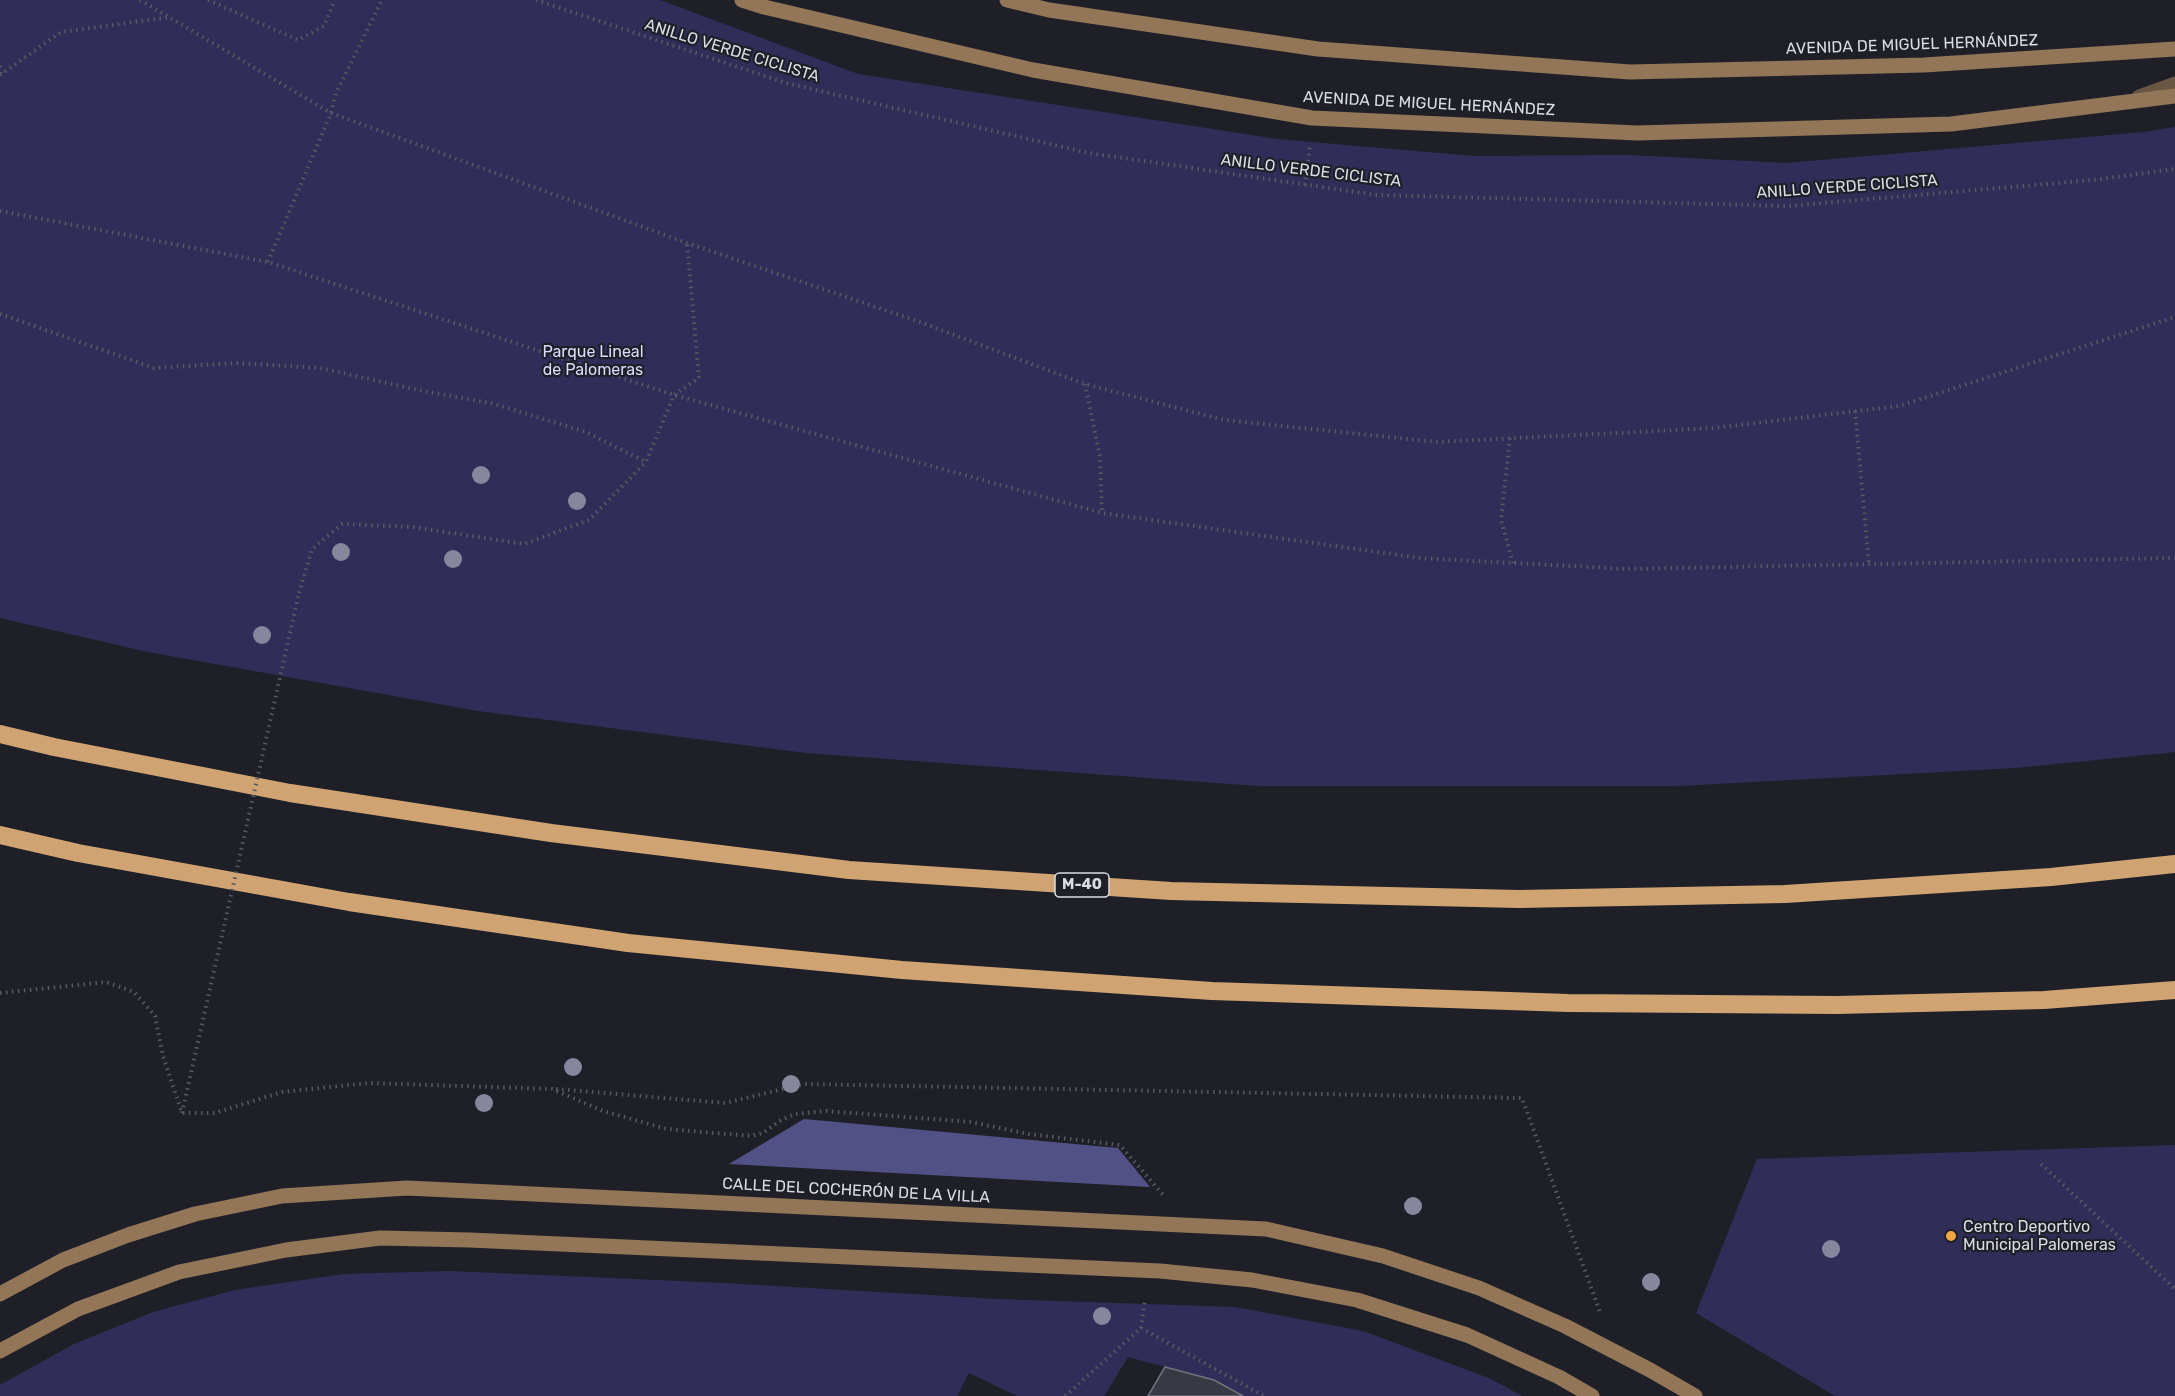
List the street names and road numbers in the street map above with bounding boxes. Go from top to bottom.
street label: ANILLO VERDE CICLISTA [642,15,822,87]
street label: AVENIDA DE MIGUEL HERNÁNDEZ [1786,31,2038,59]
street label: AVENIDA DE MIGUEL HERNÁNDEZ [1302,88,1556,120]
street label: ANILLO VERDE CICLISTA [1220,150,1402,192]
street label: ANILLO VERDE CICLISTA [1756,171,1938,203]
road number: M-40 [1055,873,1109,897]
street label: CALLE DEL COCHERÓN DE LA VILLA [722,1174,990,1208]

